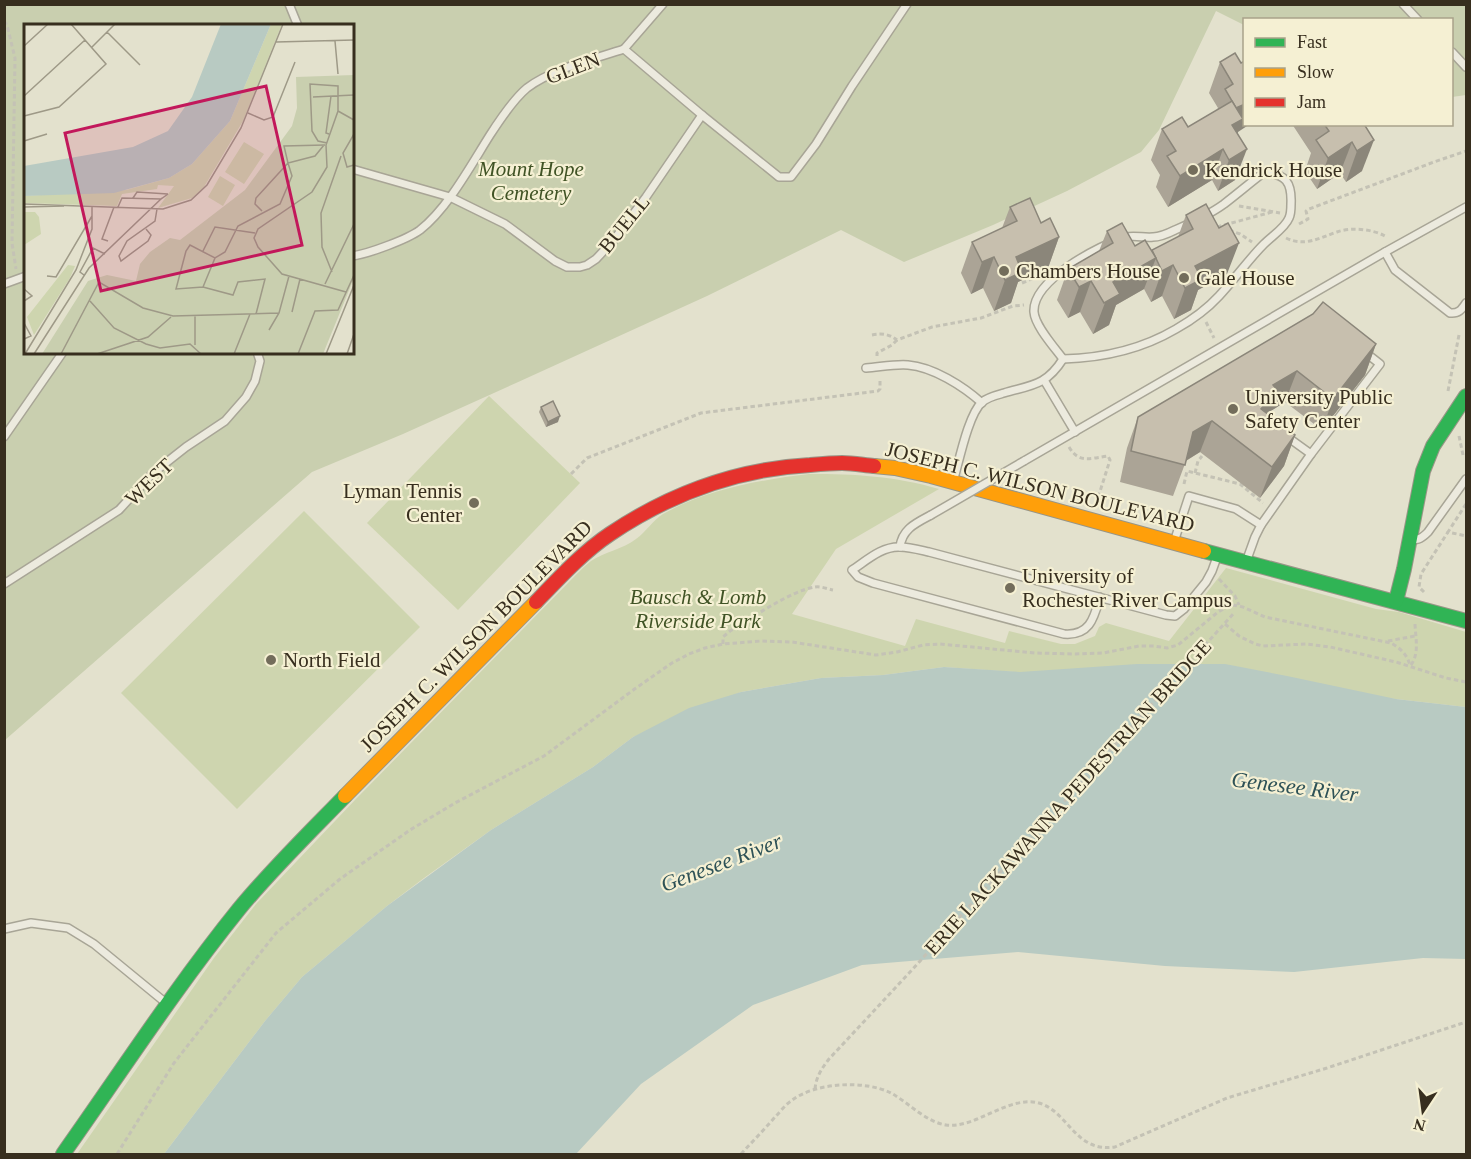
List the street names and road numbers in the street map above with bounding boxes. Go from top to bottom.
street label: GLEN [543,47,603,89]
street label: BUELL [593,190,655,258]
street label: JOSEPH C. WILSON BOULEVARD [883,437,1197,537]
street label: WEST [120,453,178,510]
street label: JOSEPH C. WILSON BOULEVARD [355,515,597,757]
street label: ERIE LACKAWANNA PEDESTRIAN BRIDGE [920,634,1216,960]

